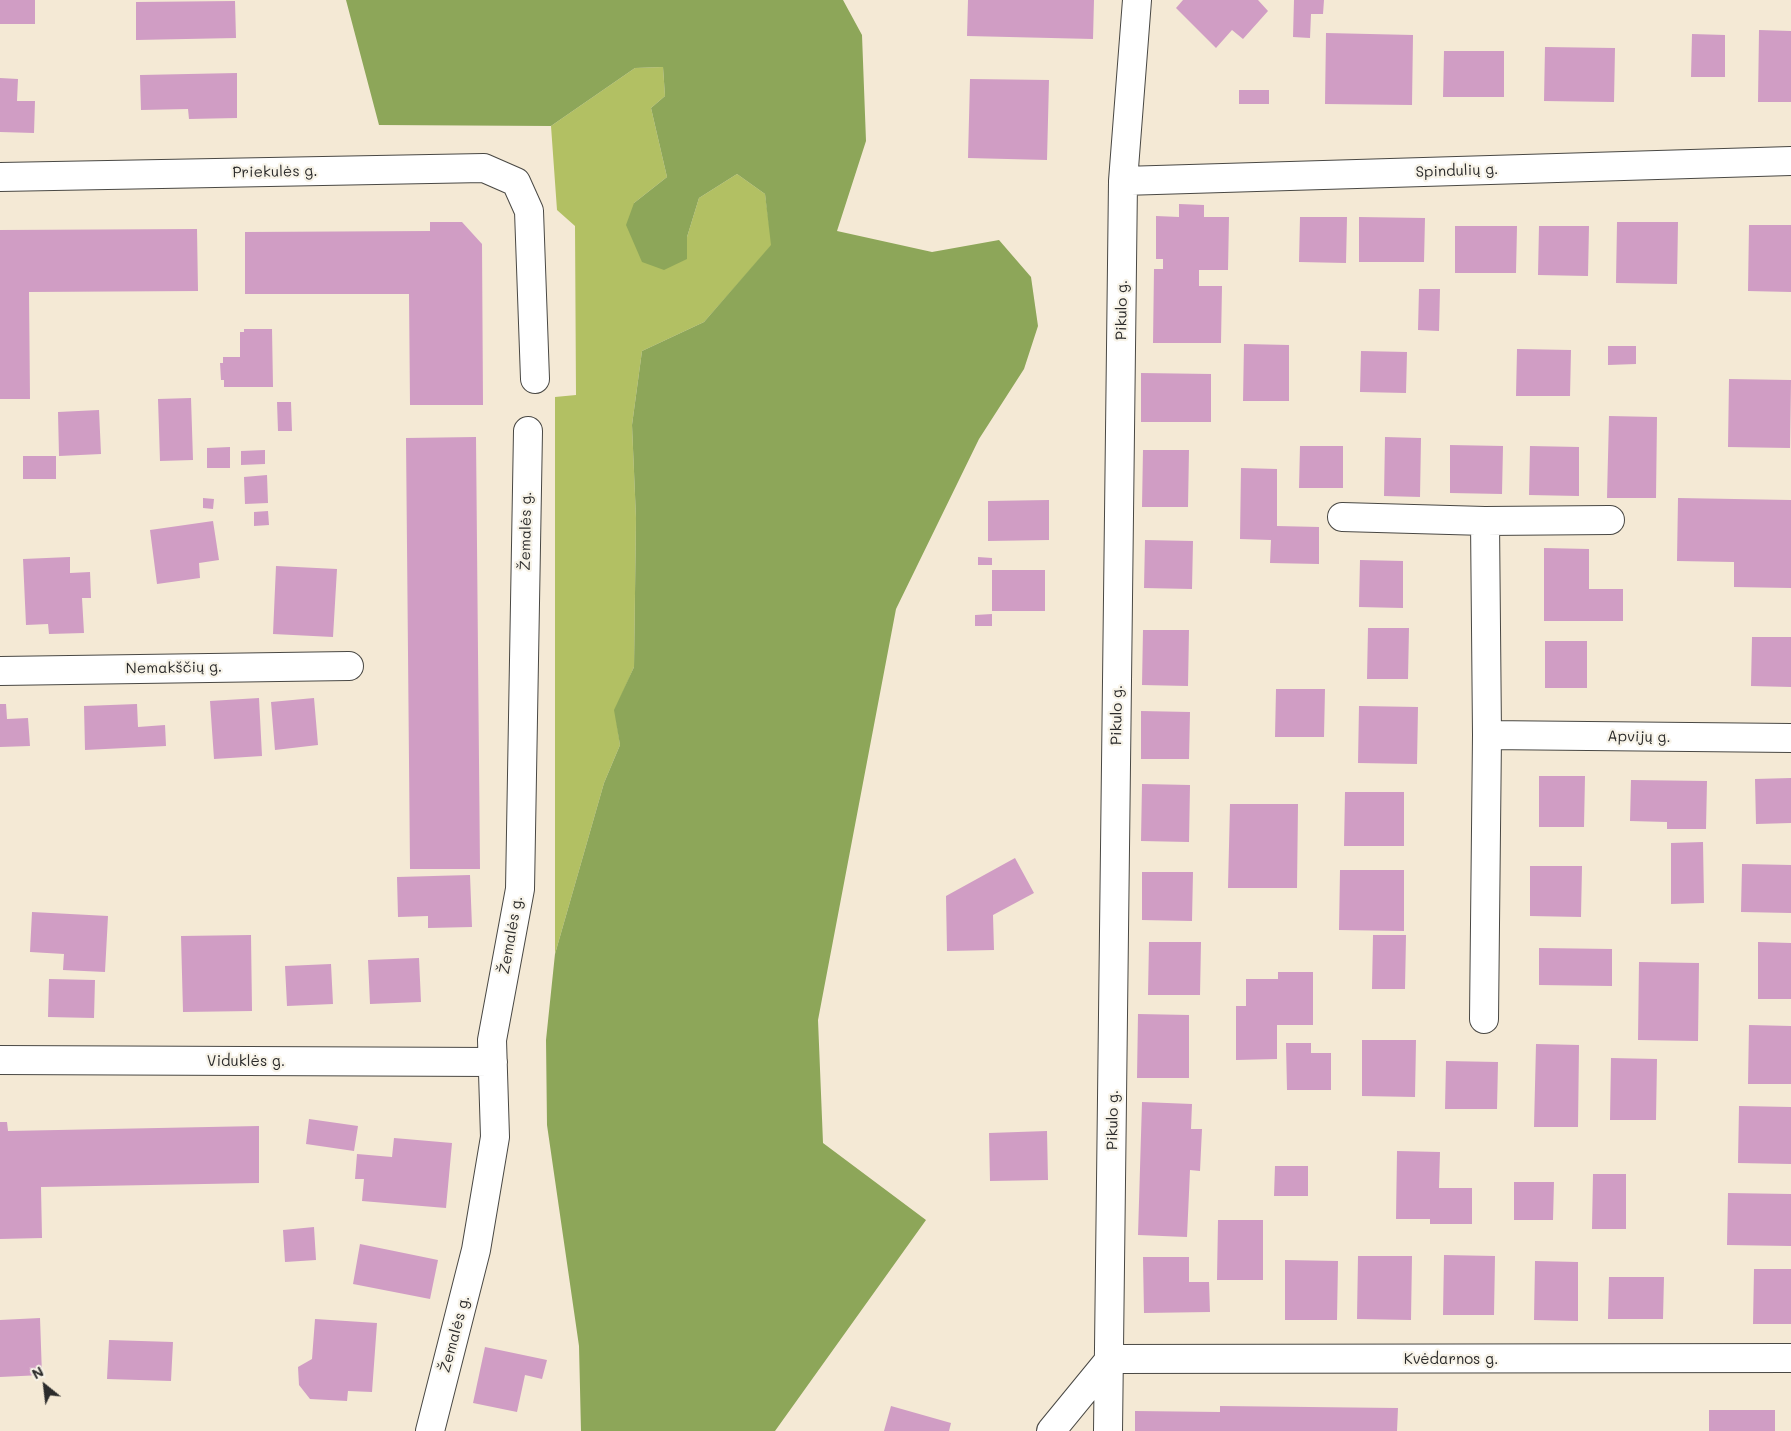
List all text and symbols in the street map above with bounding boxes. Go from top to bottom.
street label: Spindulių g. [1415,161,1499,181]
street label: Priekulės g. [232,162,318,182]
street label: Pikulo g. [1112,280,1132,340]
street label: Žemalės g. [516,491,536,571]
street label: Nemakščių g. [126,658,222,678]
street label: Pikulo g. [1107,685,1127,745]
street label: Apvijų g. [1607,727,1671,747]
street label: Žemalės g. [495,894,527,976]
street label: Viduklės g. [207,1052,285,1070]
street label: Pikulo g. [1103,1090,1123,1150]
street label: Žemalės g. [436,1293,474,1375]
street label: Kvėdarnos g. [1404,1350,1498,1368]
north arrow [20,1361,70,1411]
text: N [28,1362,47,1383]

